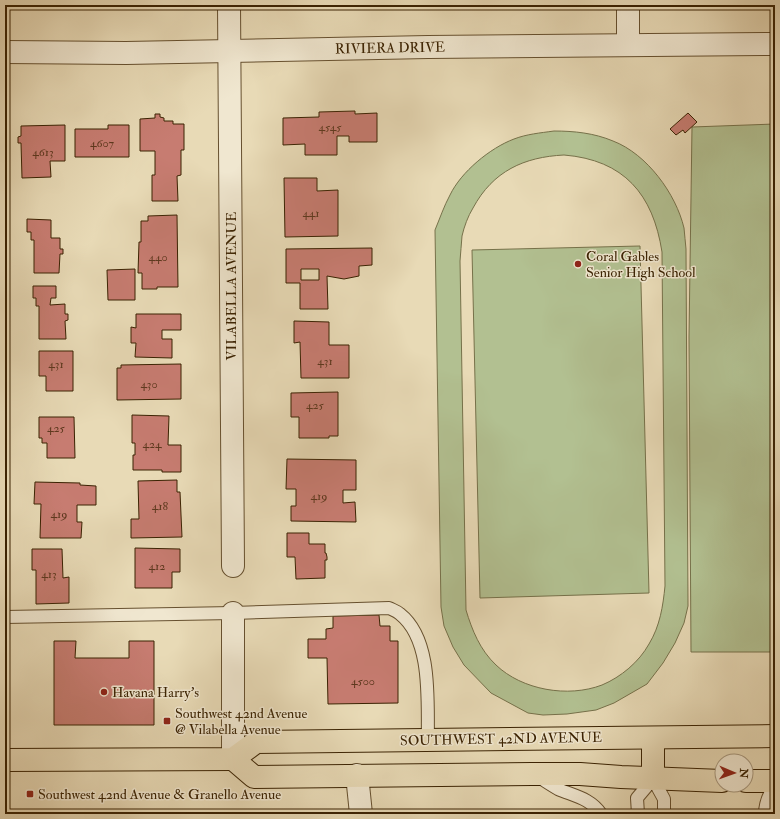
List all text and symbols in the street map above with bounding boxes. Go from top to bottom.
street label: RIVIERA DRIVE [335,39,445,57]
house number: 4545 [318,120,342,135]
house number: 4607 [90,136,115,151]
house number: 4613 [32,145,54,160]
house number: 441 [302,206,320,221]
street label: VILABELLA AVENUE [223,212,240,360]
place label: Coral Gables Senior High School [586,248,696,281]
house number: 440 [148,250,168,265]
marker: Coral Gables Senior High School [573,259,583,269]
house number: 431 [317,354,333,369]
house number: 431 [48,357,64,372]
house number: 430 [140,377,158,392]
house number: 425 [306,398,325,413]
house number: 425 [47,421,66,436]
house number: 424 [142,437,162,452]
house number: 419 [311,489,327,504]
house number: 418 [152,499,169,514]
house number: 419 [51,507,67,522]
house number: 412 [149,559,165,574]
house number: 413 [41,567,57,582]
house number: 4500 [351,674,375,689]
place label: Havana Harry's [112,684,199,702]
marker: Havana Harry's [99,687,109,697]
place label: Southwest 42nd Avenue @ Vilabella Avenue [175,705,307,738]
marker: Southwest 42nd Avenue @ Vilabella Avenue [162,716,172,726]
street label: SOUTHWEST 42ND AVENUE [400,729,602,749]
north arrow [714,753,754,793]
text: N [737,767,750,780]
place label: Southwest 42nd Avenue & Granello Avenue [38,786,281,803]
marker: Southwest 42nd Avenue & Granello Avenue [25,789,35,799]

